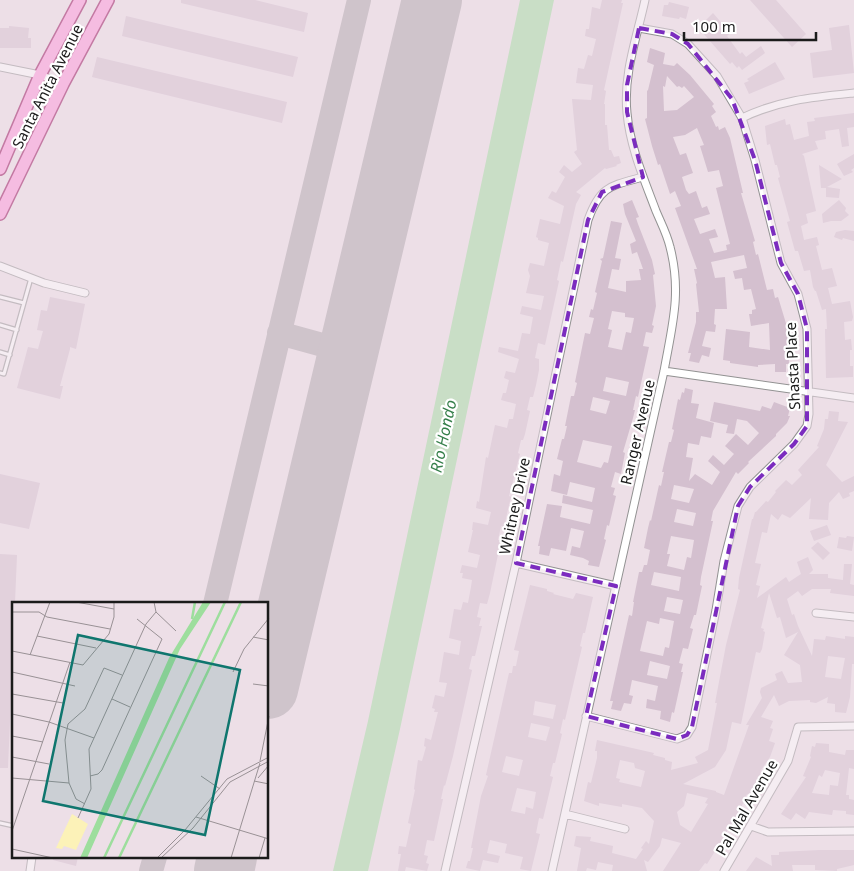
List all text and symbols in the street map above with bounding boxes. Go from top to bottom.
scale bar [684,10,816,42]
text: 100 m [692,16,736,36]
street label: Santa Anita Avenue [7,21,87,151]
street label: Shasta Place [780,322,804,410]
street label: Ranger Avenue [615,377,659,487]
water label: Rio Hondo [425,398,461,474]
street label: Whitney Drive [494,456,534,556]
inset map [12,602,269,858]
street label: Pal Mal Avenue [710,755,782,859]

